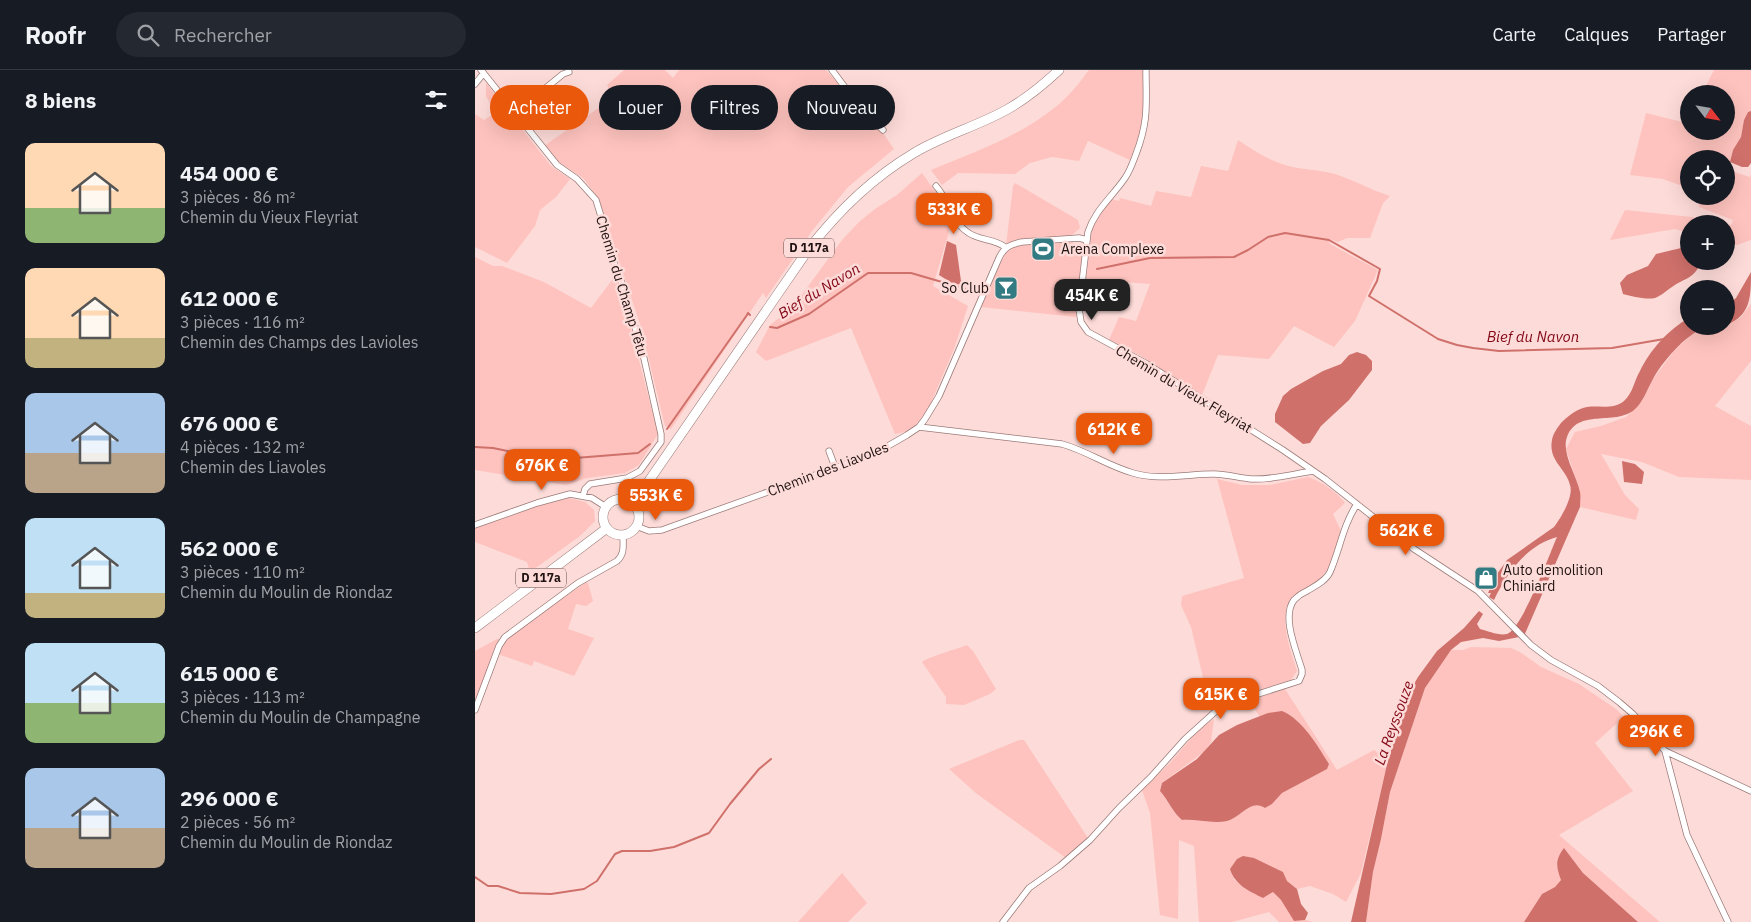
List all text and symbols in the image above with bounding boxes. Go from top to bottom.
search box [116,12,466,57]
text: Roofr [25,19,86,51]
icon: search [134,21,162,49]
text: Rechercher [174,23,272,47]
text: Carte [1493,23,1536,46]
text: Calques [1564,23,1629,46]
text: Partager [1657,23,1726,46]
chip: Acheter [490,85,589,130]
chip: Louer [599,85,681,130]
chip: Filtres [691,85,778,130]
chip: Nouveau [788,85,895,130]
north arrow [1680,85,1735,140]
map controls [1680,85,1735,335]
text: 8 biens [25,86,96,114]
icon: filters [422,86,450,114]
button: locate [1680,150,1735,205]
text: 454 000 € [180,159,279,187]
icon: home [65,163,125,223]
text: 3 pièces · 86 m² [180,187,295,207]
pin: 533K € [913,192,995,235]
text: 533K € [927,199,981,219]
text: Chemin du Vieux Fleyriat [180,207,358,227]
street label: Chemin du Champ Têtu [592,214,652,358]
button: + [1680,215,1735,270]
sports icon: Arena Complexe [1030,236,1056,262]
road number: D 117a [784,238,834,258]
place label: Arena Complexe [1061,240,1165,258]
water label: Bief du Navon [774,259,863,323]
bar icon: So Club [993,275,1019,301]
pin: 454K € [1051,278,1133,321]
place label: So Club [941,279,989,297]
button: − [1680,280,1735,335]
text: 612 000 € [180,284,279,312]
text: 454K € [1065,285,1119,305]
icon: home [65,288,125,348]
text: 3 pièces · 116 m² [180,312,305,332]
water label: Bief du Navon [1487,327,1579,346]
text: Chemin des Champs des Lavioles [180,332,418,352]
street label: Chemin du Vieux Fleyriat [1112,341,1256,437]
text: 676 000 € [180,409,279,437]
pin: 612K € [1073,412,1155,455]
icon: home [65,413,125,473]
text: 612K € [1087,419,1141,439]
text: 4 pièces · 132 m² [180,437,305,457]
street label: Chemin des Liavoles [765,438,891,500]
pin: 676K € [501,448,583,491]
text: 676K € [515,455,569,475]
text: Chemin des Liavoles [180,457,326,477]
pin: 553K € [615,478,697,521]
text: 553K € [629,485,683,505]
pin: 562K € [1365,514,1447,556]
text: 562K € [1379,520,1433,540]
text: 562 000 € [180,534,279,562]
icon: home [65,538,125,598]
place label: Auto demolition Chiniard [1503,561,1603,595]
text: 3 pièces · 110 m² [180,562,305,582]
shop icon: Auto demolition Chiniard [1473,565,1499,591]
road number: D 117a [516,568,566,588]
text: Chemin du Moulin de Riondaz [180,582,392,602]
text: 615 000 € [180,659,279,687]
icon: home [65,663,125,723]
pin: 615K € [1180,678,1262,720]
water label: La Reyssouze [1370,678,1418,767]
text: 615K € [1194,684,1248,704]
text: 3 pièces · 113 m² [180,687,305,707]
text: Chemin du Moulin de Champagne [180,707,421,727]
pin: 296K € [1615,714,1697,757]
text: 296K € [1629,721,1683,741]
text: 296 000 € [180,784,279,812]
icon: home [65,788,125,848]
text: 2 pièces · 56 m² [180,812,295,832]
text: Chemin du Moulin de Riondaz [180,832,392,852]

